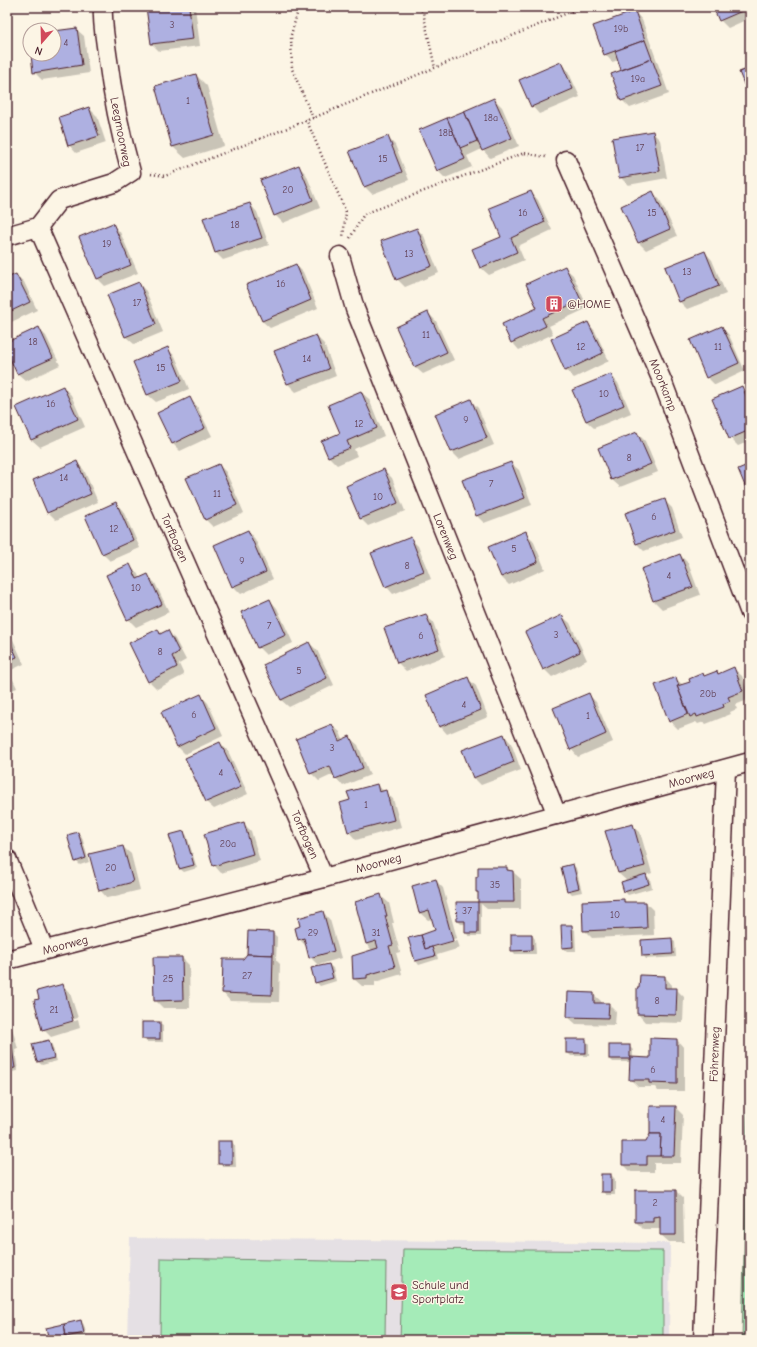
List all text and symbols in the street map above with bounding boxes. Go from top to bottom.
house number: 3 [169,19,175,31]
north arrow [22,22,62,62]
house number: 19b [614,23,628,35]
house number: 4 [64,37,69,49]
text: N [33,44,44,58]
house number: 19a [631,73,645,85]
house number: 1 [186,95,190,107]
street label: Leegmoorweg [107,96,135,168]
house number: 18a [484,112,498,124]
house number: 18b [439,127,453,139]
house number: 17 [636,142,645,154]
house number: 15 [378,153,388,165]
house number: 20 [282,184,294,196]
house number: 16 [518,207,528,219]
house number: 15 [647,207,657,219]
house number: 18 [230,219,240,231]
house number: 19 [102,238,112,250]
house number: 13 [404,248,414,260]
house number: 13 [682,266,692,278]
house number: 16 [276,278,286,290]
building icon: @HOME [544,294,564,314]
house number: 17 [133,297,142,309]
place label: @HOME [567,297,611,311]
house number: 11 [422,329,430,341]
house number: 18 [28,336,38,348]
house number: 12 [576,341,586,353]
house number: 11 [714,341,722,353]
house number: 14 [303,353,312,365]
street label: Moorkamp [646,356,680,413]
house number: 15 [156,362,166,374]
house number: 10 [599,388,609,400]
house number: 16 [46,398,56,410]
house number: 9 [463,414,469,426]
house number: 12 [354,418,364,430]
house number: 8 [626,452,632,464]
house number: 14 [60,472,69,484]
house number: 7 [489,478,494,490]
house number: 11 [213,488,221,500]
house number: 10 [373,491,383,503]
street label: Lorenweg [430,511,461,562]
house number: 6 [651,511,657,523]
street label: Torfbogen [158,512,191,564]
house number: 12 [109,523,119,535]
house number: 5 [511,543,517,555]
house number: 9 [239,555,245,567]
house number: 8 [404,560,410,572]
house number: 4 [667,570,672,582]
house number: 10 [131,582,141,594]
house number: 7 [267,620,272,632]
house number: 3 [553,629,559,641]
house number: 6 [418,630,424,642]
house number: 8 [157,646,163,658]
house number: 5 [296,665,302,677]
house number: 20b [700,688,716,700]
house number: 4 [462,699,467,711]
house number: 6 [191,709,197,721]
house number: 1 [586,710,590,722]
house number: 3 [329,742,335,754]
street label: Moorweg [667,765,716,791]
house number: 4 [219,767,224,779]
house number: 1 [364,799,368,811]
street label: Torfbogen [288,808,322,861]
house number: 20a [220,838,236,850]
street label: Moorweg [354,850,403,876]
house number: 20 [105,862,117,874]
house number: 35 [490,879,500,891]
house number: 37 [462,905,472,917]
house number: 10 [610,909,620,921]
house number: 29 [308,927,318,939]
house number: 31 [371,927,381,939]
street label: Moorweg [41,932,90,958]
house number: 27 [242,970,252,982]
house number: 25 [163,973,173,985]
house number: 8 [654,995,660,1007]
house number: 21 [49,1004,59,1016]
street label: Föhrenweg [706,1026,723,1082]
house number: 6 [650,1064,656,1076]
house number: 4 [661,1114,666,1126]
house number: 2 [652,1197,658,1209]
place label: Schule und Sportplatz [412,1278,469,1306]
school or university icon: Schule und Sportplatz [389,1282,409,1302]

